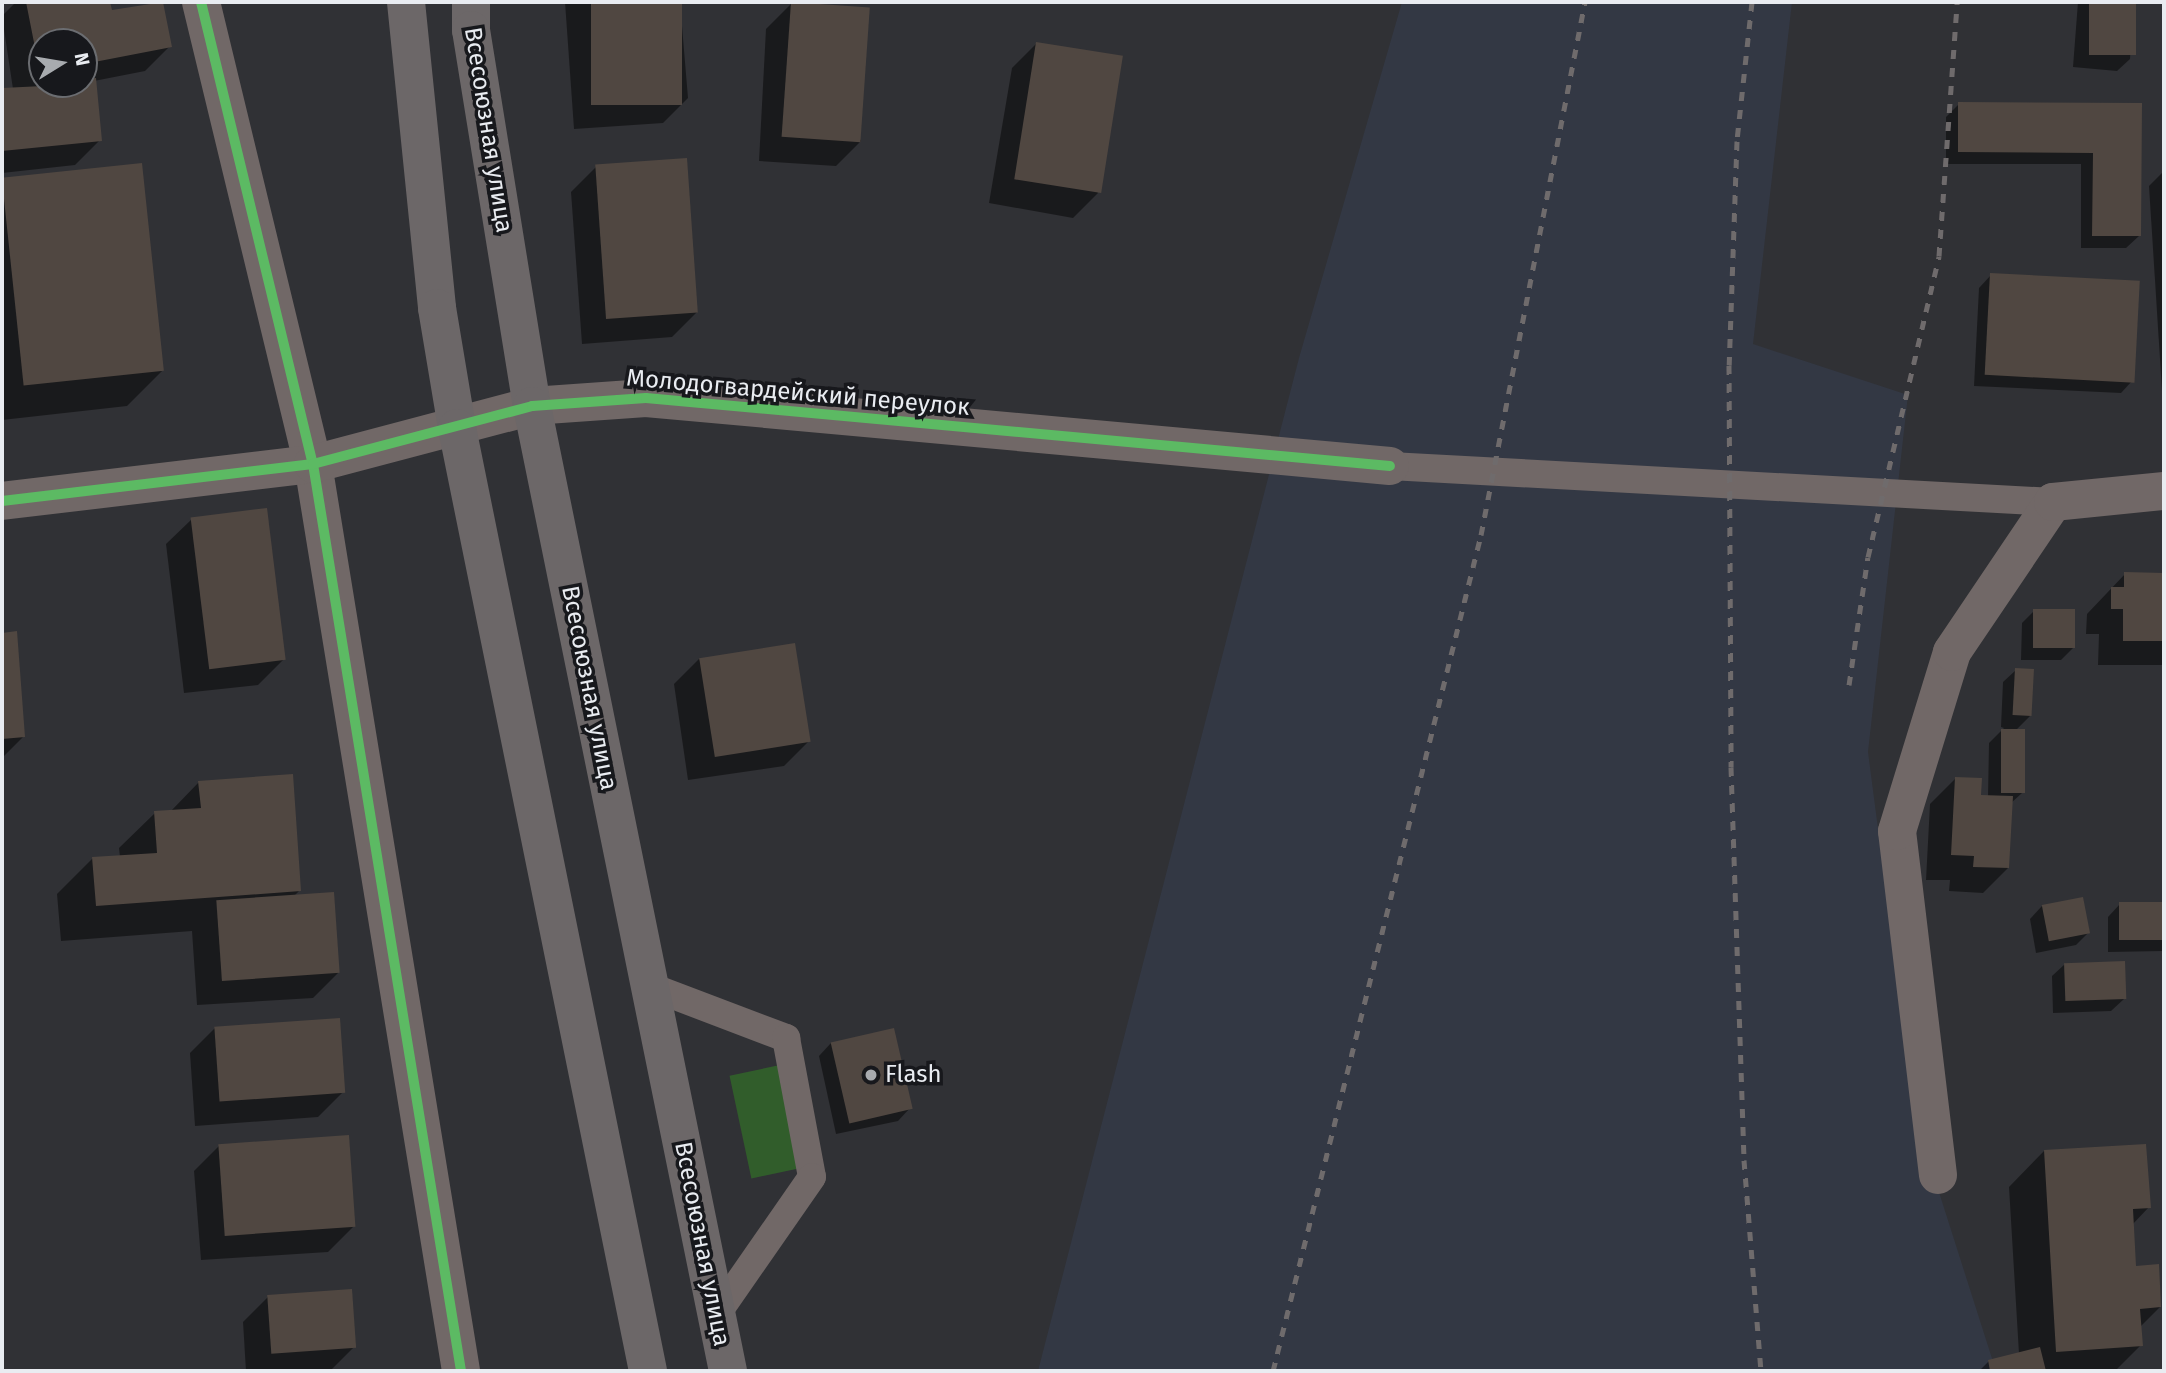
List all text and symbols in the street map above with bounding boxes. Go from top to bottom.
street label: Всесоюзная улица [458,25,518,235]
north arrow [28,28,98,98]
text: N [70,51,95,68]
street label: Молодогвардейский переулок [625,364,971,422]
street label: Всесоюзная улица [555,583,623,793]
place label: Flash [885,1061,942,1089]
marker: Flash [863,1067,879,1083]
street label: Всесоюзная улица [668,1139,736,1349]

